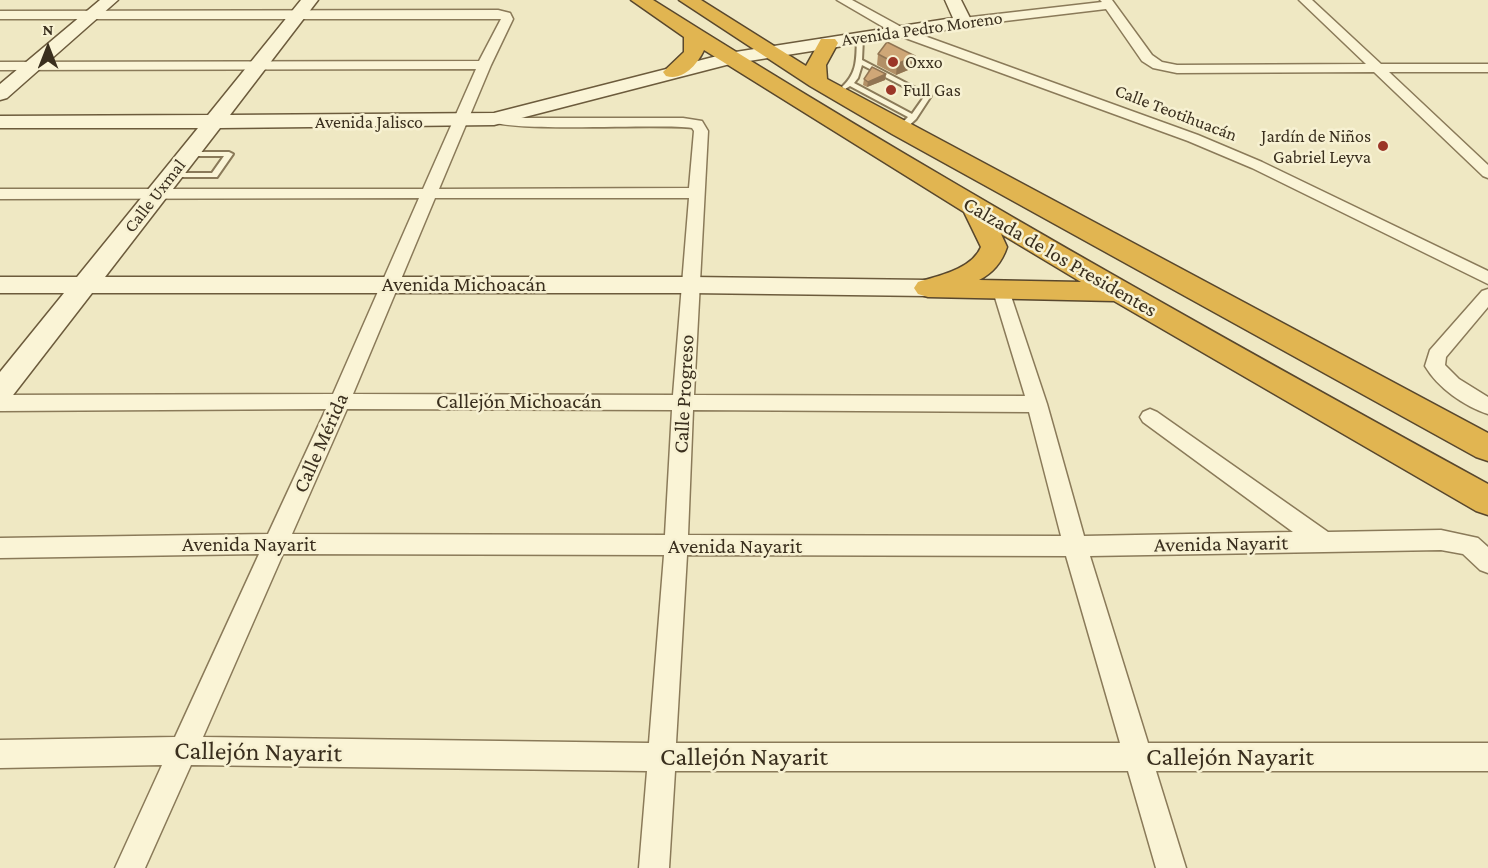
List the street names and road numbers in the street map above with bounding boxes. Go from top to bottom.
street label: Avenida Pedro Moreno [840,7,1004,51]
street label: Calle Teotihuacán [1112,80,1240,146]
street label: Avenida Jalisco [315,111,423,133]
street label: Calle Uxmal [120,155,190,237]
street label: Calzada de los Presidentes [959,191,1161,323]
street label: Avenida Michoacán [382,272,546,298]
street label: Calle Progreso [668,334,700,454]
street label: Calle Mérida [288,389,354,497]
street label: Callejón Michoacán [436,389,602,415]
street label: Avenida Nayarit [1154,530,1288,558]
street label: Avenida Nayarit [182,532,316,558]
street label: Avenida Nayarit [668,534,802,560]
street label: Callejón Nayarit [174,735,342,769]
street label: Callejón Nayarit [660,741,828,773]
street label: Callejón Nayarit [1146,741,1314,773]

